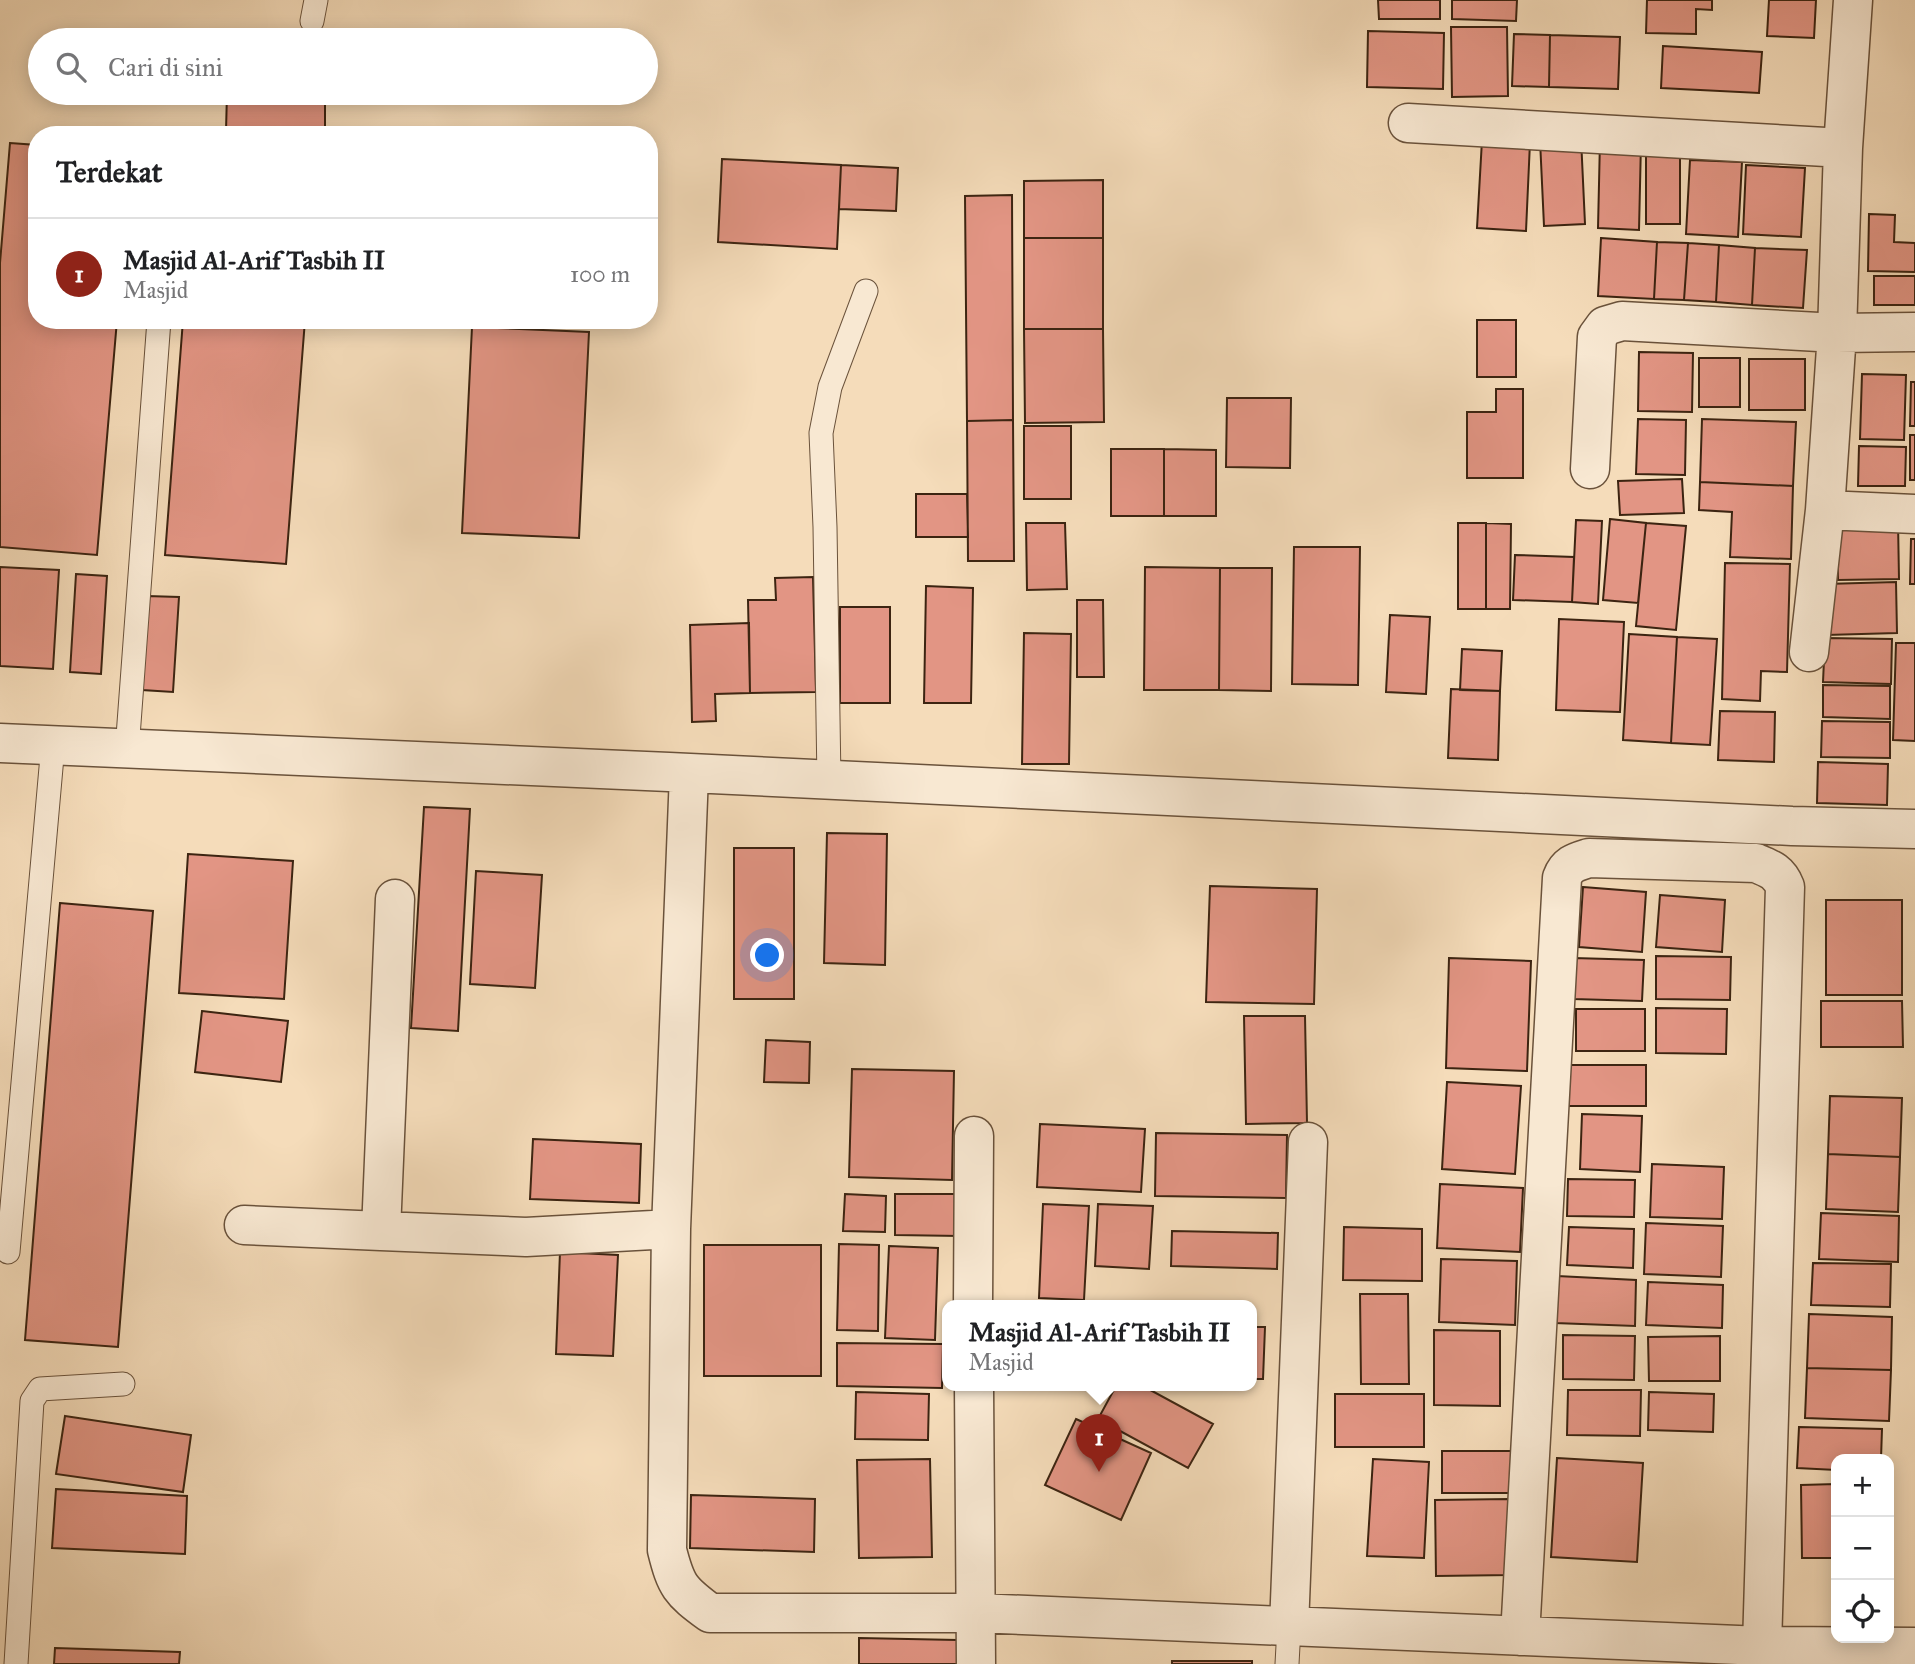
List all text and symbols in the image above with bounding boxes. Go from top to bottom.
search box [28,28,658,105]
icon: search [52,48,90,86]
text: Cari di sini [108,51,223,83]
text: Terdekat [56,154,162,190]
text: Masjid Al-Arif Tasbih II [123,244,385,276]
text: 1 [74,260,84,288]
text: 100 m [570,260,630,288]
text: Masjid [123,276,188,304]
your location [750,938,784,972]
popup [942,1300,1257,1391]
text: Masjid Al-Arif Tasbih II [968,1316,1231,1348]
text: Masjid [968,1348,1034,1376]
pin: 1 [1076,1414,1122,1472]
map controls [1831,1454,1894,1643]
button: + [1831,1454,1894,1517]
button: − [1831,1517,1894,1580]
button: locate [1831,1580,1894,1643]

